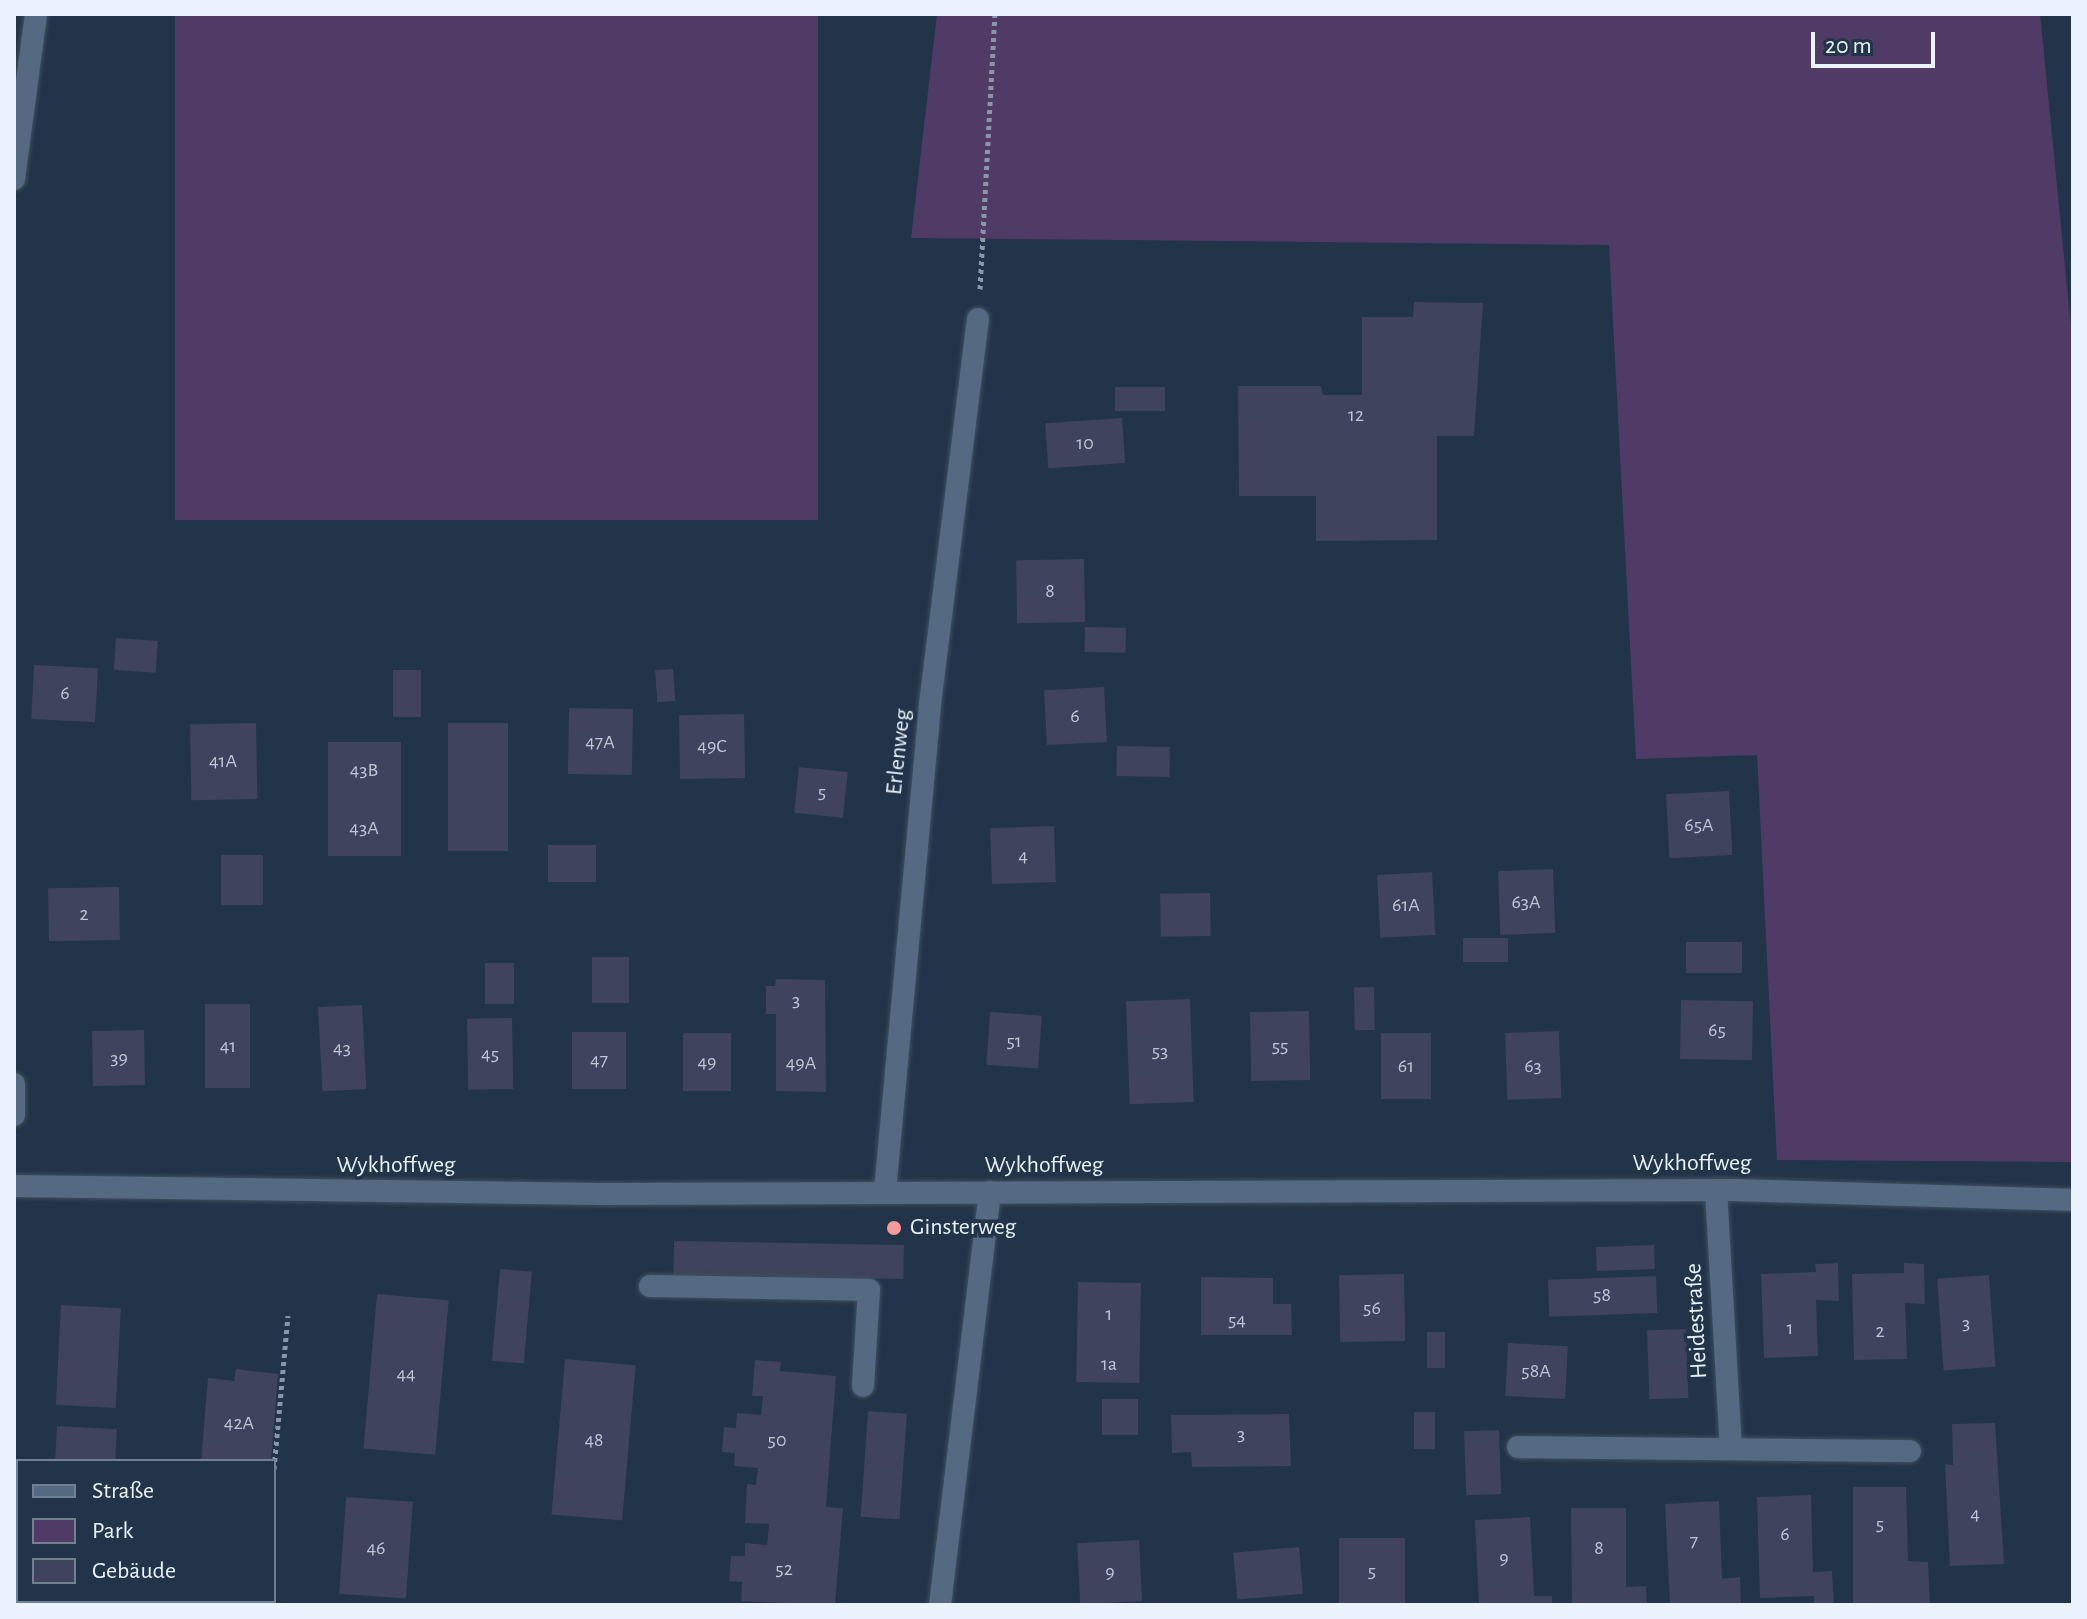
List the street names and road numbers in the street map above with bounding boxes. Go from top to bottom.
street label: Erlenweg [880,708,918,796]
street label: Wykhoffweg [1632,1150,1752,1178]
street label: Wykhoffweg [336,1152,456,1180]
street label: Wykhoffweg [984,1152,1104,1180]
street label: Heidestraße [1680,1262,1714,1380]

